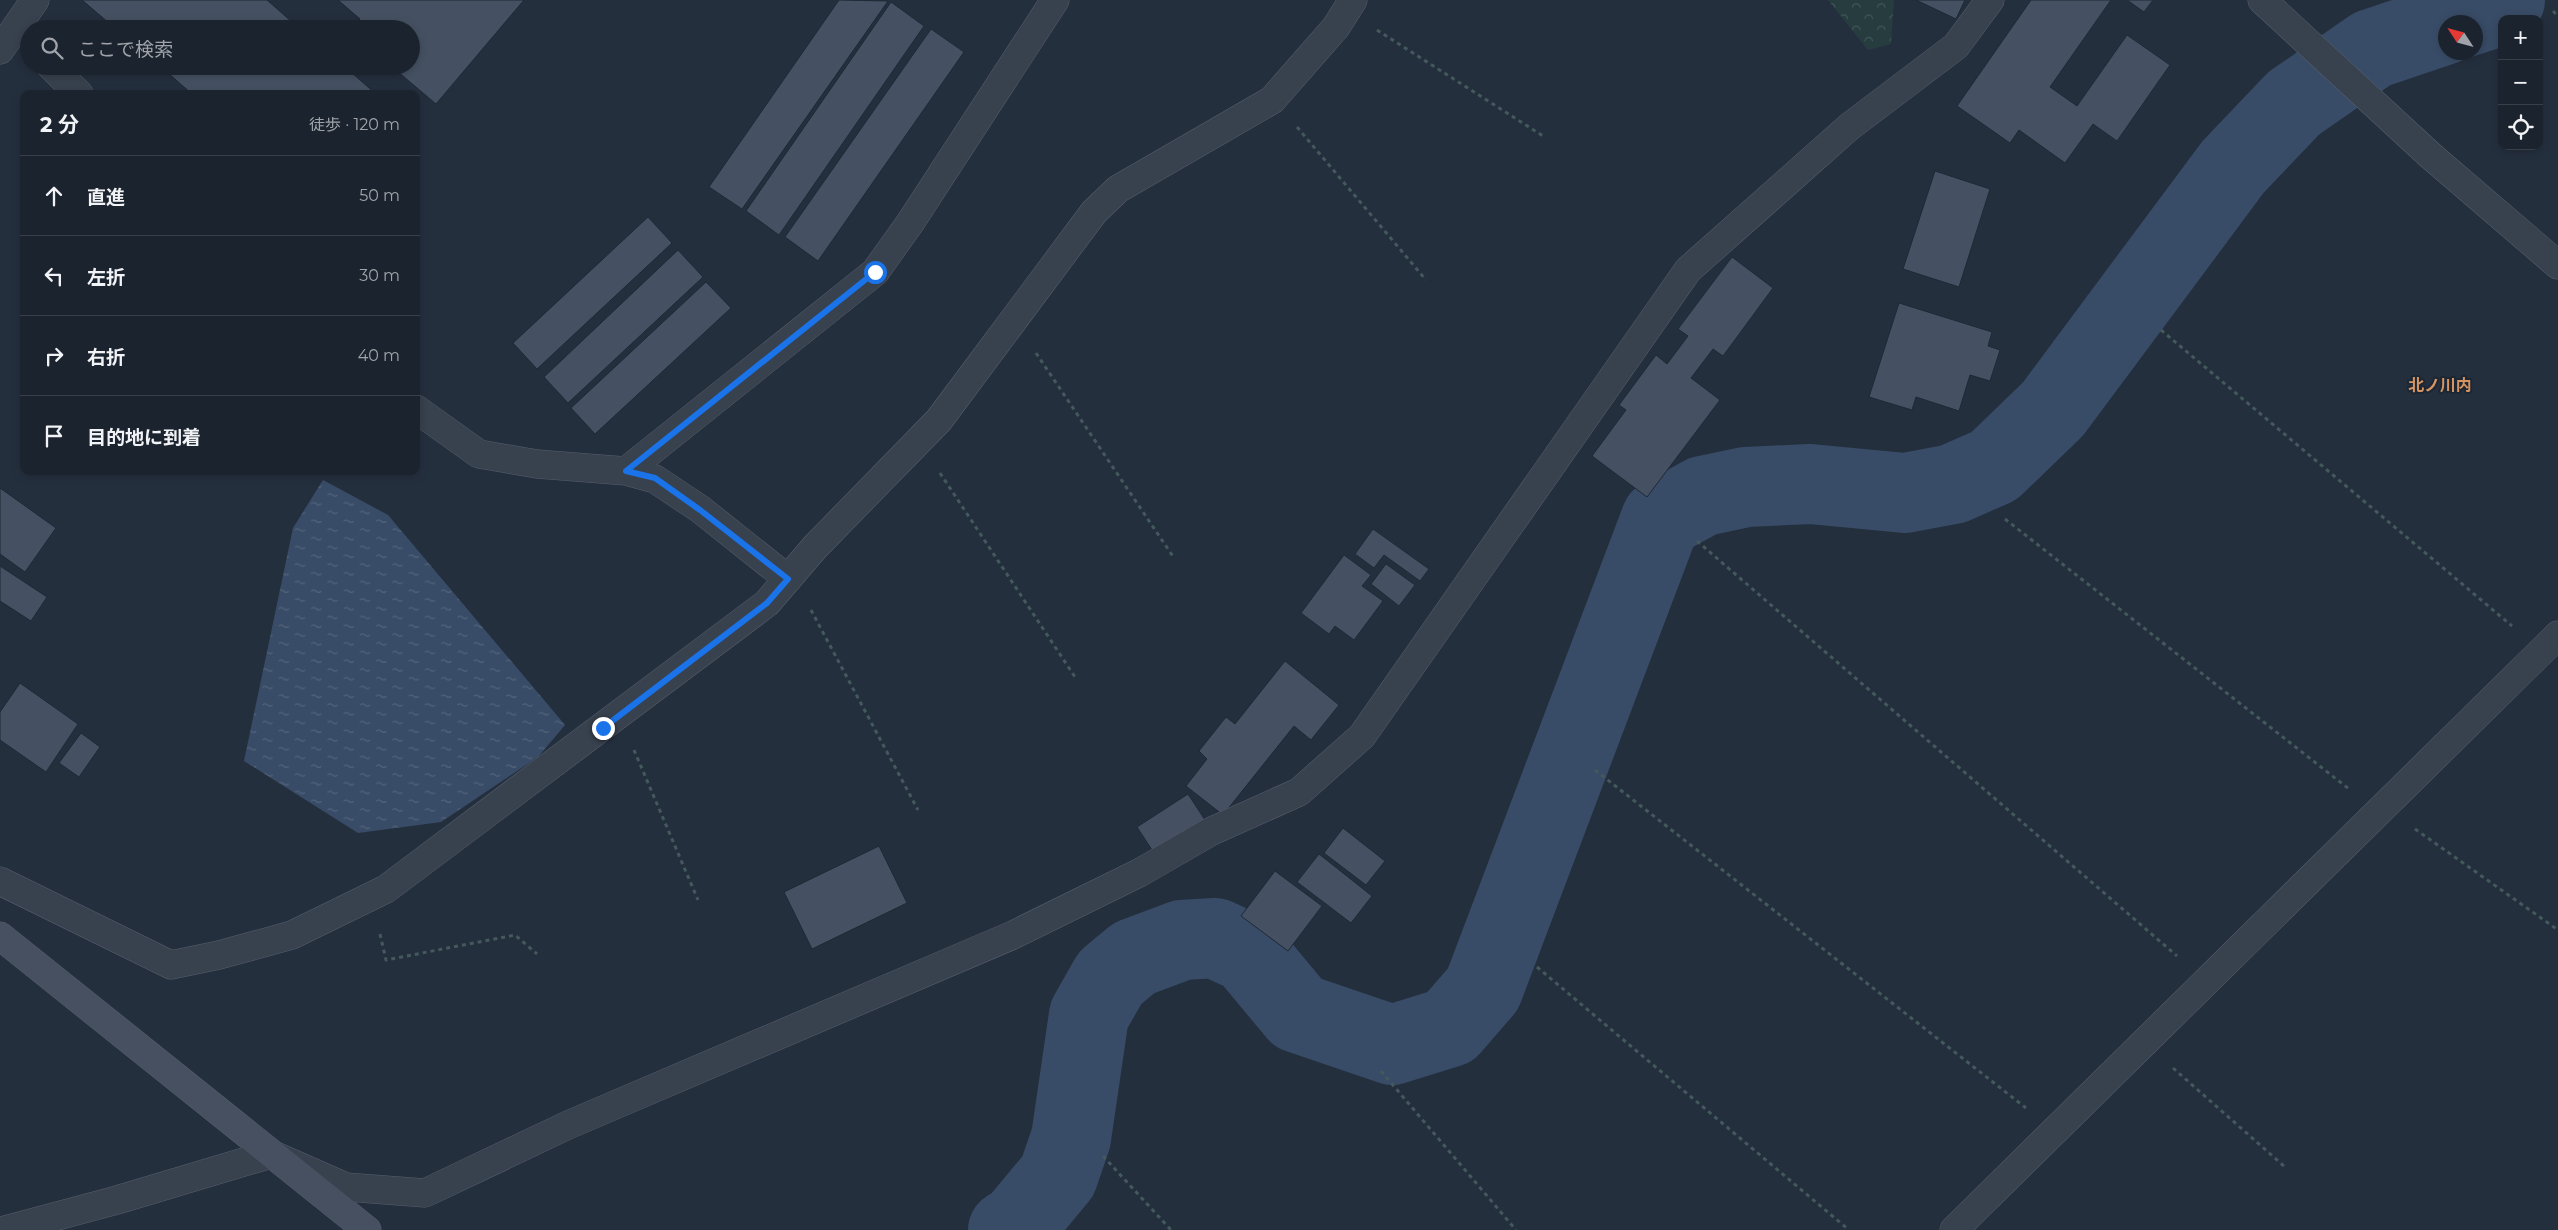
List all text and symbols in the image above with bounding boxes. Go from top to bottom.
north arrow [2438,15,2483,60]
map controls [2498,15,2543,150]
button: + [2498,15,2543,60]
search box [20,20,420,75]
icon: search [38,34,66,62]
text: ここで検索 [78,38,173,61]
button: − [2498,60,2543,105]
button: locate [2498,105,2543,150]
text: 2 分 [40,112,79,137]
text: 徒歩 · 120 m [309,115,400,134]
icon: ahead [40,182,68,210]
text: 直進 [87,186,125,209]
text: 50 m [359,186,400,205]
route start [864,261,887,284]
icon: left [40,262,68,290]
text: 左折 [87,266,125,289]
text: 30 m [359,266,400,285]
icon: right [40,342,68,370]
text: 右折 [87,346,125,369]
text: 40 m [358,346,400,365]
district label: 北ノ川内 [2408,376,2472,395]
icon: arrive [40,422,68,450]
text: 目的地に到着 [87,426,201,449]
route end [592,717,615,740]

